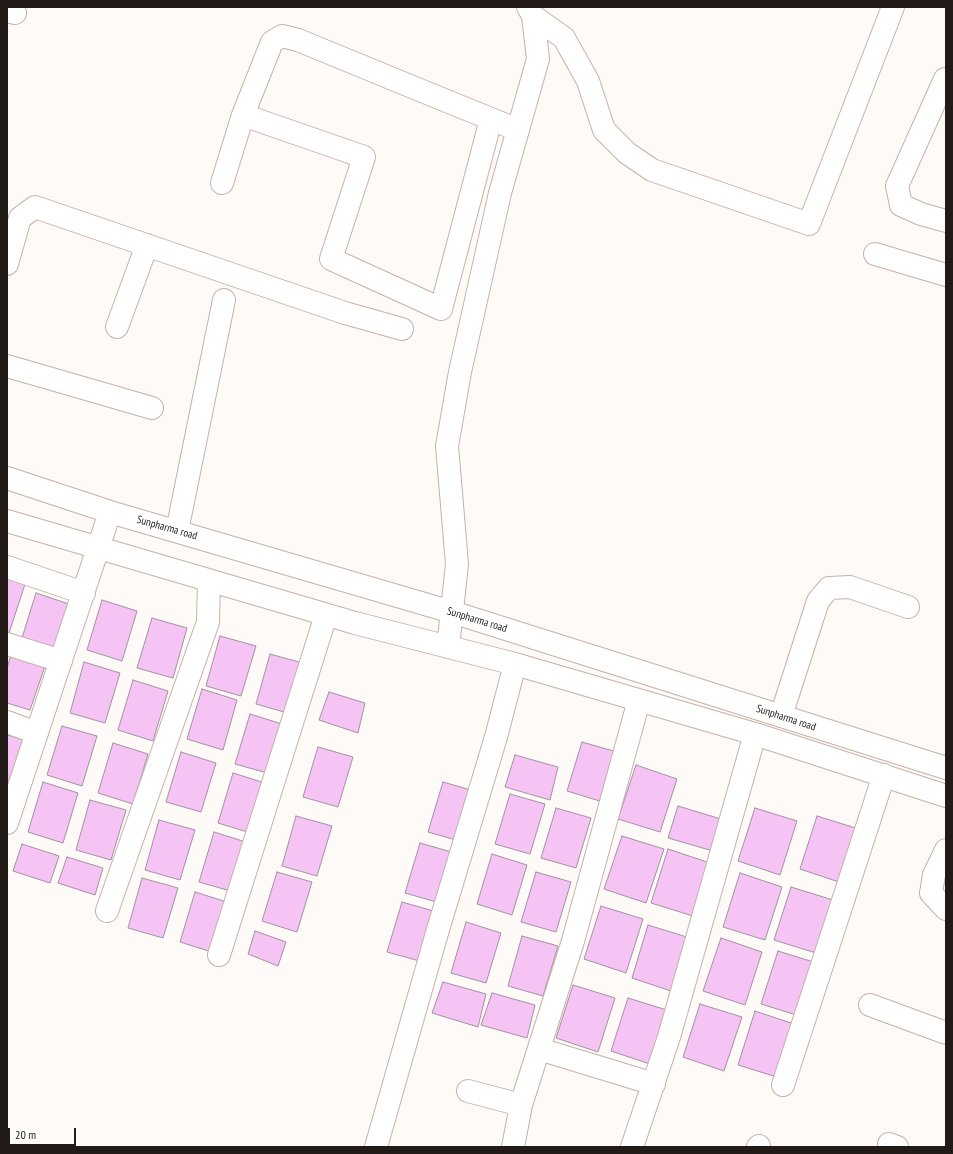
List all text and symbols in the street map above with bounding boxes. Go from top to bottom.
street label: Sunpharma road [135,513,199,543]
street label: Sunpharma road [445,605,509,635]
street label: Sunpharma road [754,702,818,734]
scale bar [10,1120,78,1146]
text: 20 m [15,1127,36,1142]

